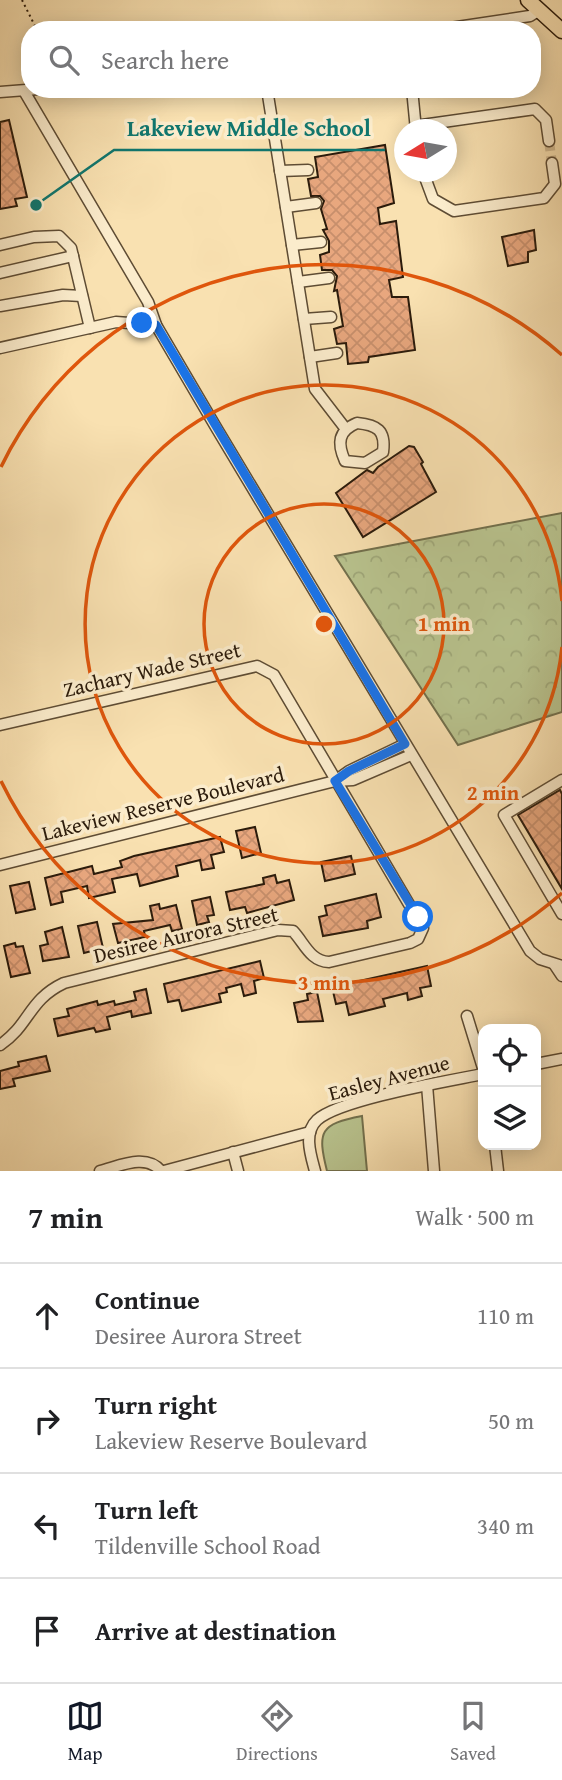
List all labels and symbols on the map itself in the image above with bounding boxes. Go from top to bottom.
callout: Lakeview Middle School [114,106,385,150]
text: Lakeview Middle School [127,111,371,144]
north arrow [394,119,457,182]
route end [126,307,157,338]
text: 1 min [418,608,471,639]
centre of rings [312,612,336,636]
street label: Zachary Wade Street [60,634,244,705]
street label: Lakeview Reserve Boulevard [39,758,288,849]
text: 2 min [467,777,520,808]
street label: Desiree Aurora Street [90,898,282,971]
route start [402,901,433,932]
text: 3 min [298,967,351,998]
street label: Easley Avenue [325,1046,453,1109]

